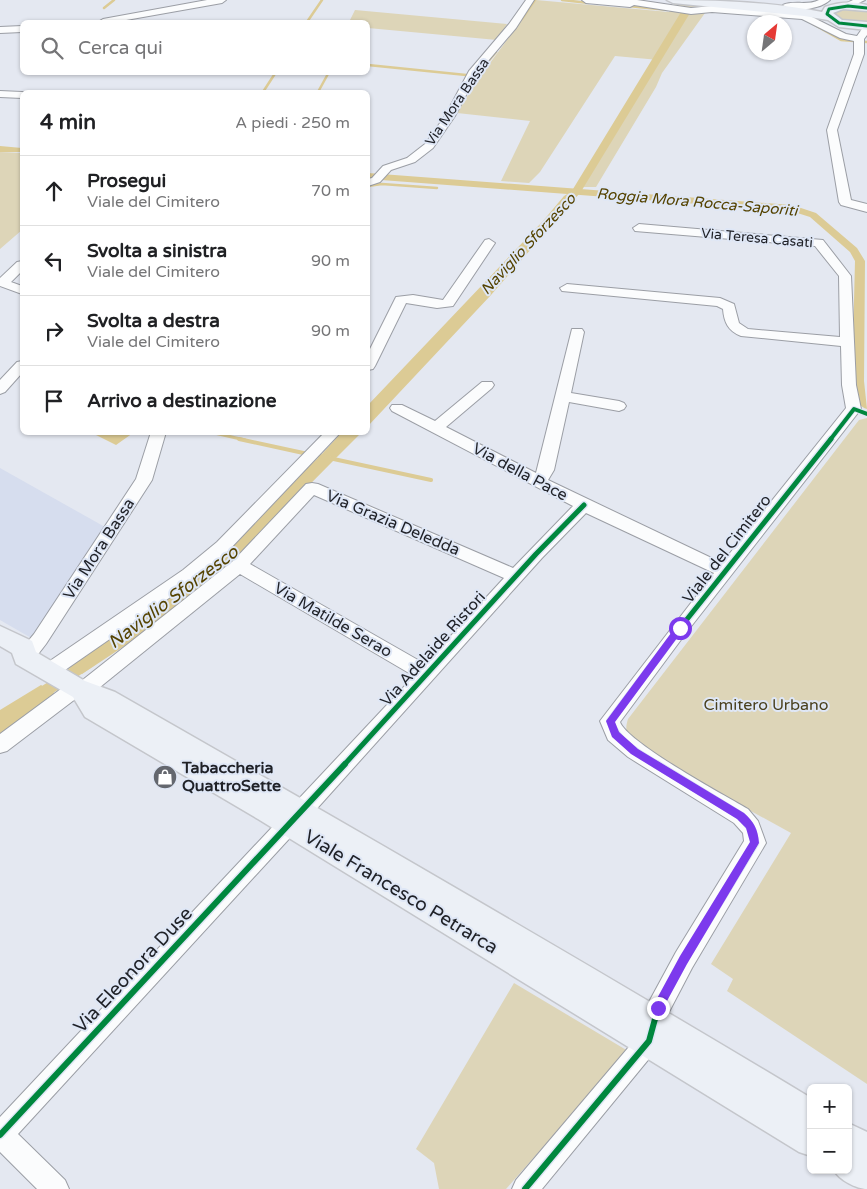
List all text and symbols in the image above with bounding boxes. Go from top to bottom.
north arrow [747,15,792,60]
search box [20,20,370,75]
icon: search [38,34,66,62]
text: Cerca qui [78,37,163,59]
street label: Via Mora Bassa [421,55,493,149]
text: 4 min [40,110,96,135]
text: A piedi · 250 m [235,113,350,133]
text: Prosegui [87,170,166,192]
icon: ahead [40,177,68,205]
text: 70 m [311,181,350,201]
water label: Roggia Mora Rocca-Saporiti [596,184,800,220]
water label: Naviglio Sforzesco [477,189,580,298]
text: Viale del Cimitero [87,192,220,212]
street label: Via Teresa Casati [700,225,814,251]
text: Svolta a sinistra [87,240,227,262]
icon: left [40,247,68,275]
text: 90 m [311,251,350,271]
text: Viale del Cimitero [87,262,220,282]
text: Svolta a destra [87,310,220,332]
icon: right [40,317,68,345]
text: 90 m [311,321,350,341]
text: Viale del Cimitero [87,332,220,352]
icon: arrive [40,387,68,415]
text: Arrivo a destinazione [87,390,277,412]
street label: Via della Pace [469,438,571,506]
street label: Via Grazia Deledda [323,486,463,560]
street label: Viale del Cimitero [678,490,776,608]
street label: Via Mora Bassa [59,495,139,603]
water label: Naviglio Sforzesco [104,540,243,653]
street label: Via Matilde Serao [270,578,396,662]
street label: Via Adelaide Ristori [376,587,490,711]
route start [669,617,692,640]
park label: Cimitero Urbano [703,695,829,715]
place label: Tabaccheria QuattroSette [181,758,281,796]
shop icon: Tabaccheria QuattroSette [152,764,178,790]
street label: Viale Francesco Petrarca [300,825,502,959]
street label: Via Eleonora Duse [69,902,197,1038]
route end [647,997,670,1020]
map controls [807,1084,852,1174]
button: + [807,1084,852,1129]
button: − [807,1129,852,1174]

